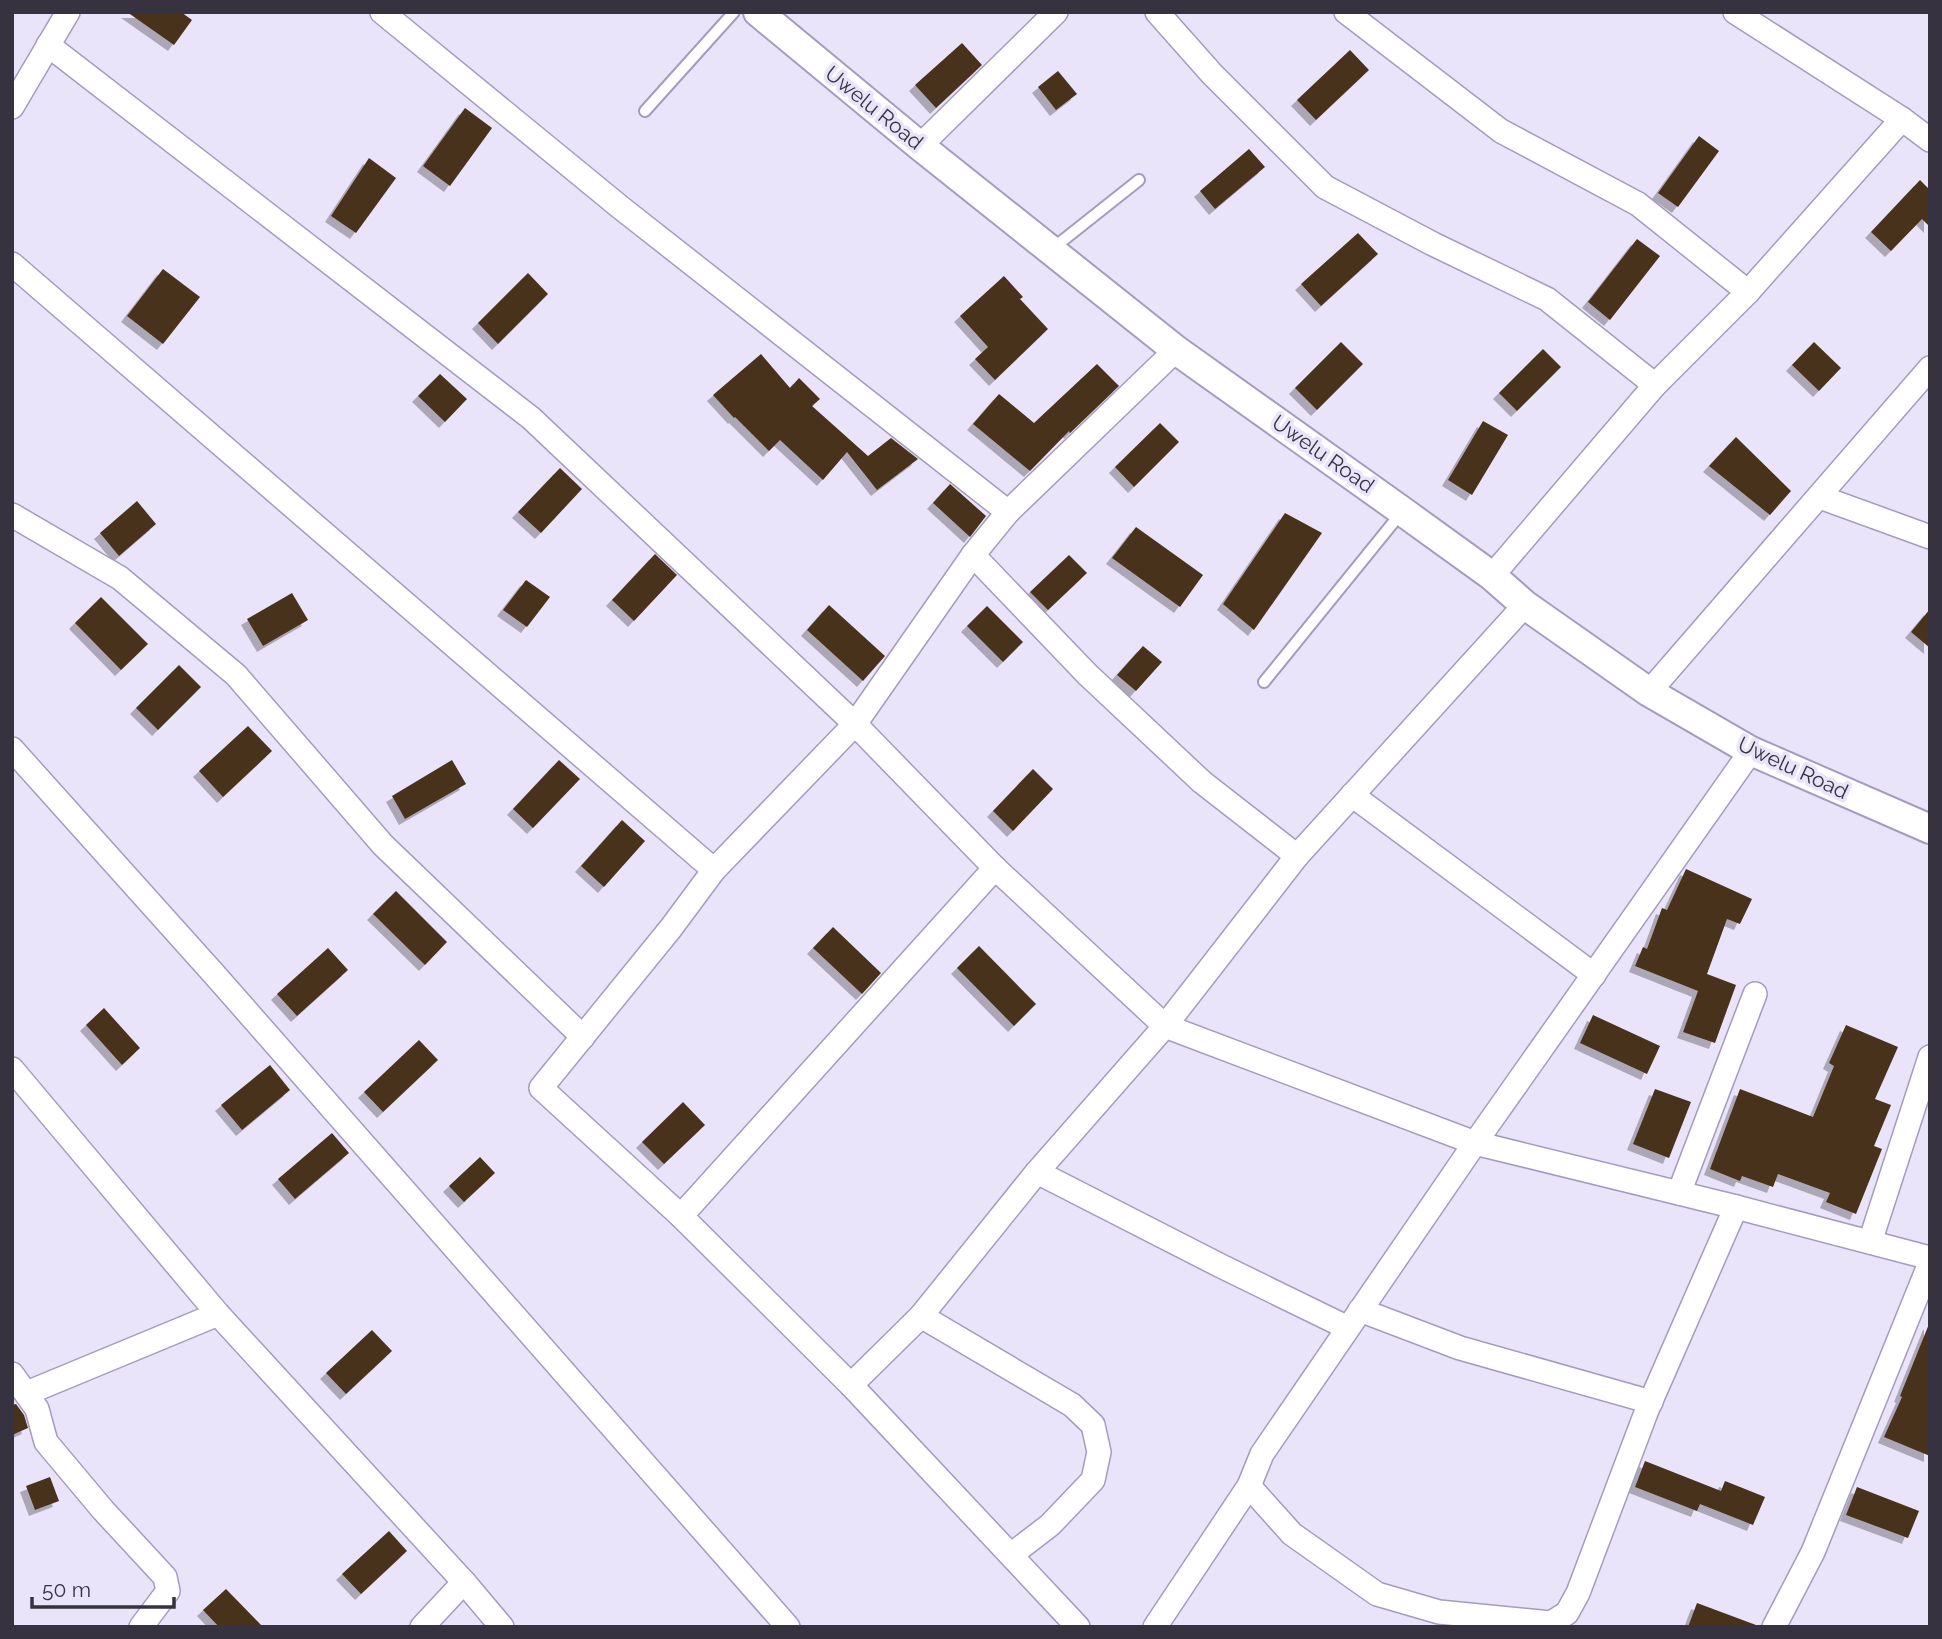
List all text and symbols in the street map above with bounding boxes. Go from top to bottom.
street label: Uwelu Road [820,61,928,155]
street label: Uwelu Road [1267,409,1379,498]
street label: Uwelu Road [1734,731,1852,804]
scale bar [32,1566,173,1610]
text: 50 m [42,1577,91,1602]

